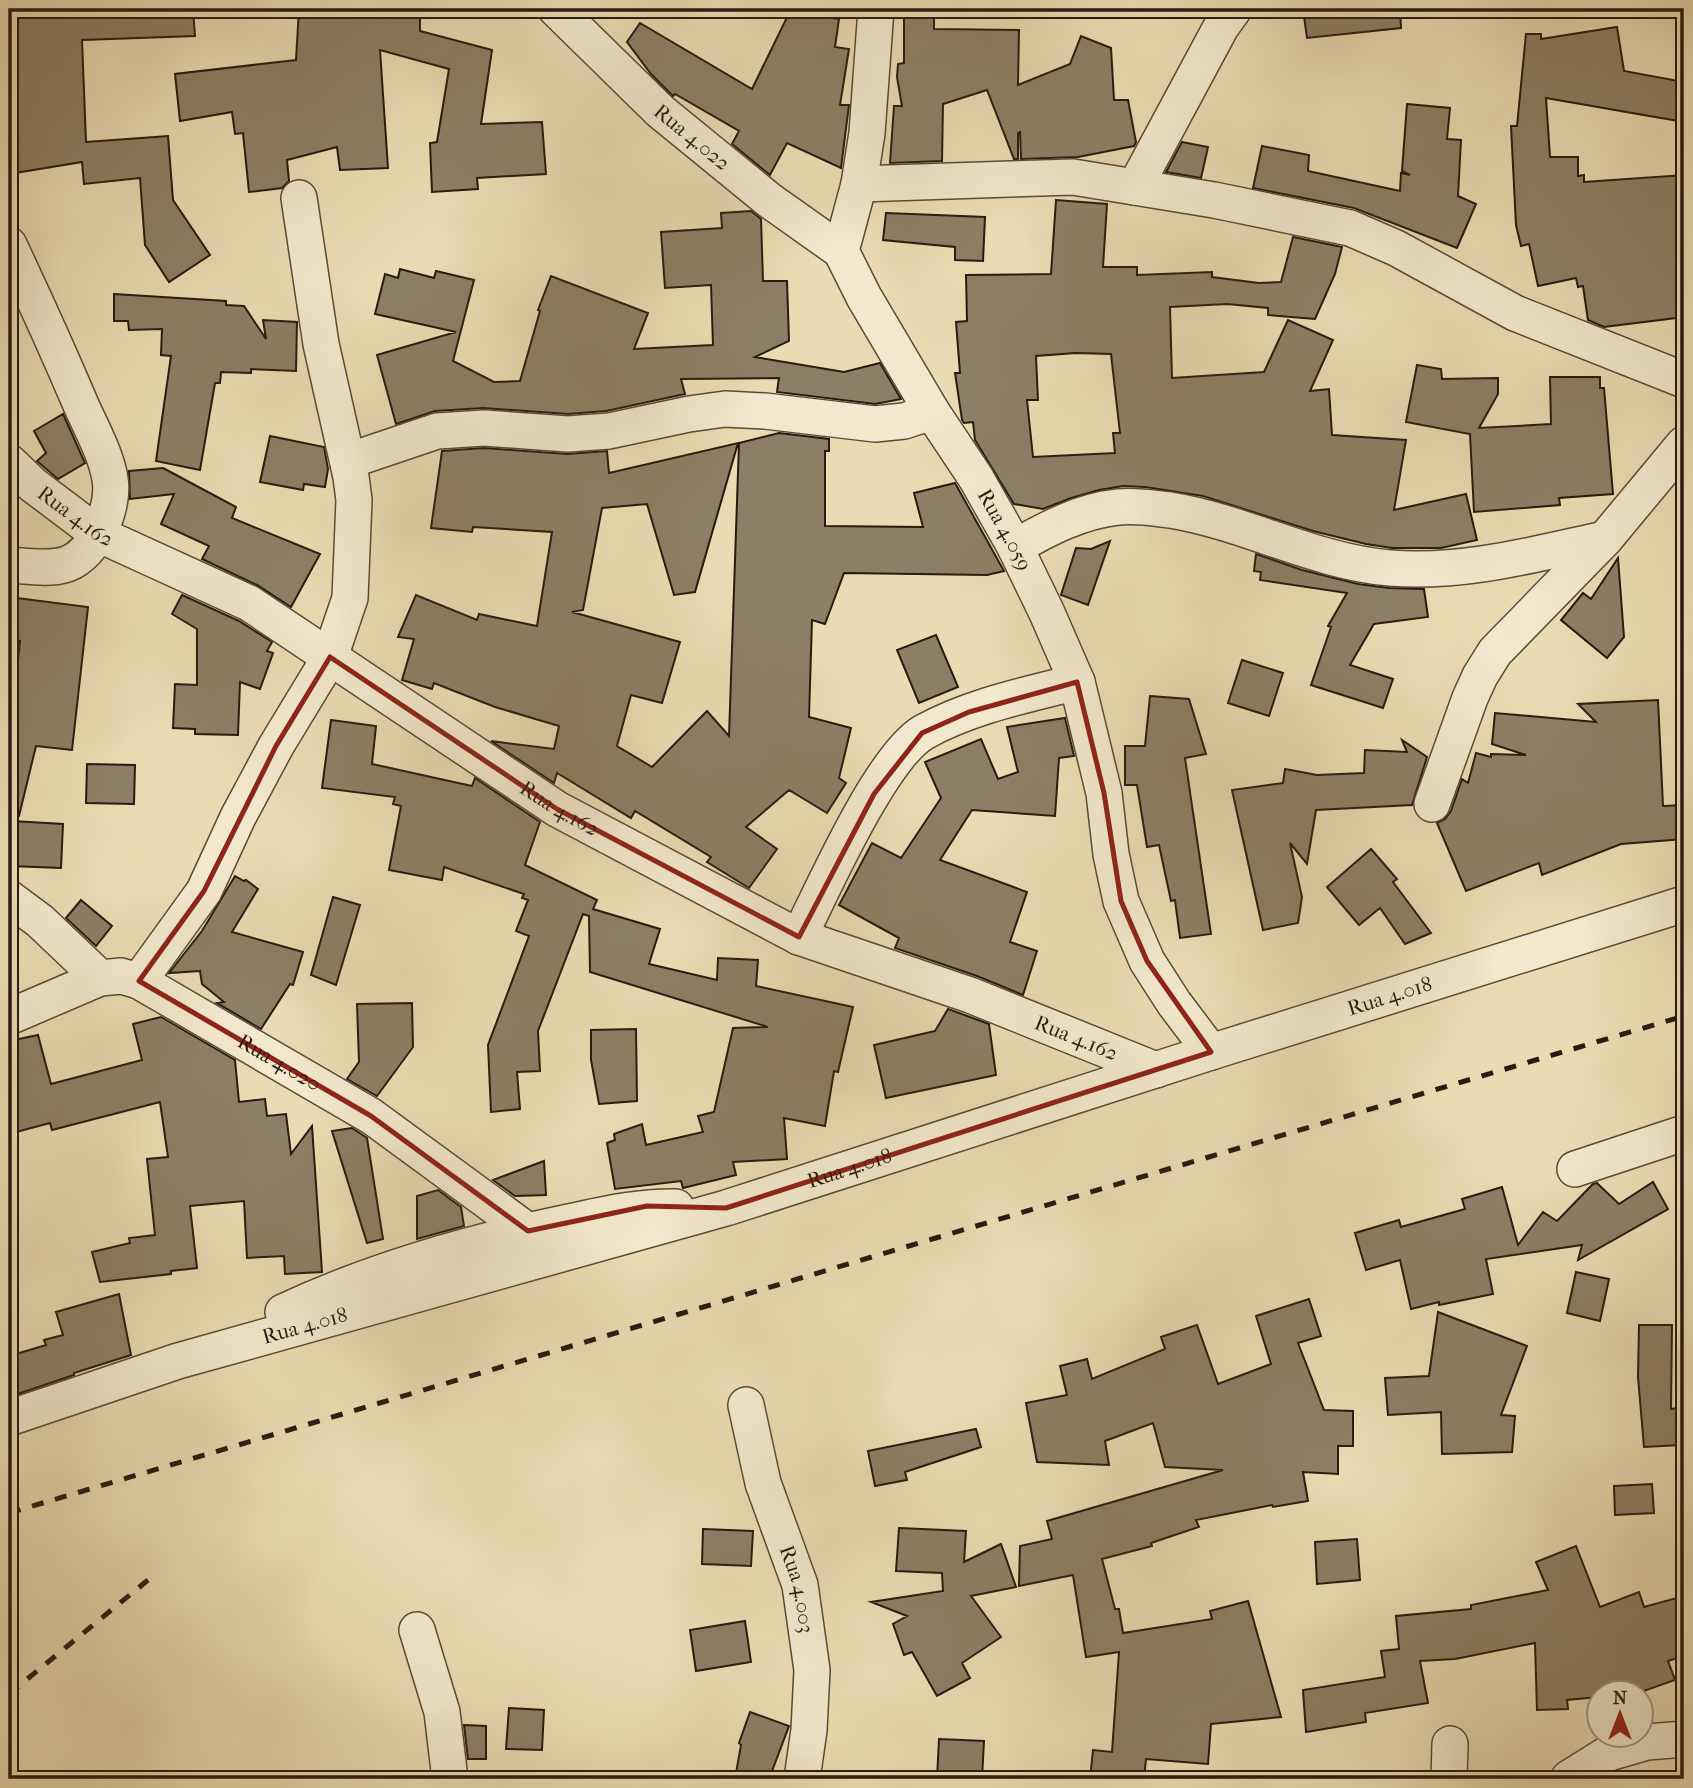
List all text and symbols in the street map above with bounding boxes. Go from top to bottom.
street label: Rua 4.022 [649,99,735,175]
street label: Rua 4.162 [33,481,117,551]
street label: Rua 4.059 [973,485,1037,575]
street label: Rua 4.162 [515,776,603,841]
street label: Rua 4.018 [1344,972,1435,1021]
street label: Rua 4.162 [1031,1010,1121,1065]
street label: Rua 4.020 [233,1029,325,1096]
street label: Rua 4.018 [804,1143,895,1193]
street label: Rua 4.018 [259,1302,350,1349]
street label: Rua 4.003 [775,1542,819,1635]
north arrow [1584,1680,1654,1750]
text: N [1613,1687,1628,1709]

